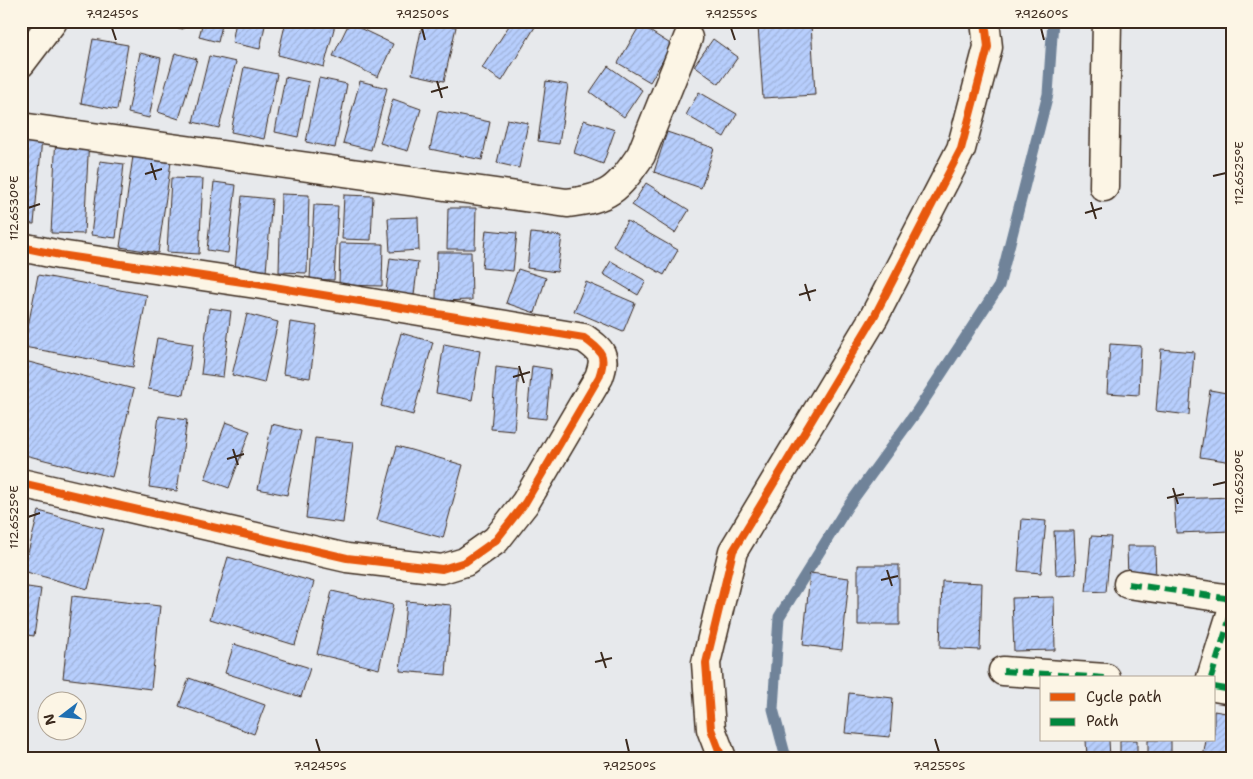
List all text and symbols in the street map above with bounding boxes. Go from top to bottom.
text: 7.9245°S [86,6,139,22]
text: 7.9250°S [395,6,449,22]
text: 7.9255°S [705,6,758,22]
text: 7.9260°S [1014,6,1068,22]
text: 112.6525°E [1231,141,1247,205]
text: 112.6530°E [6,176,22,240]
text: 112.6520°E [1231,450,1247,514]
text: 112.6525°E [6,485,22,549]
legend [1040,676,1216,742]
text: Cycle path [1086,687,1162,707]
north arrow [38,692,88,742]
text: Path [1086,711,1119,731]
text: N [39,712,60,727]
text: 7.9245°S [294,758,347,774]
text: 7.9250°S [602,758,656,774]
text: 7.9255°S [913,758,966,774]

